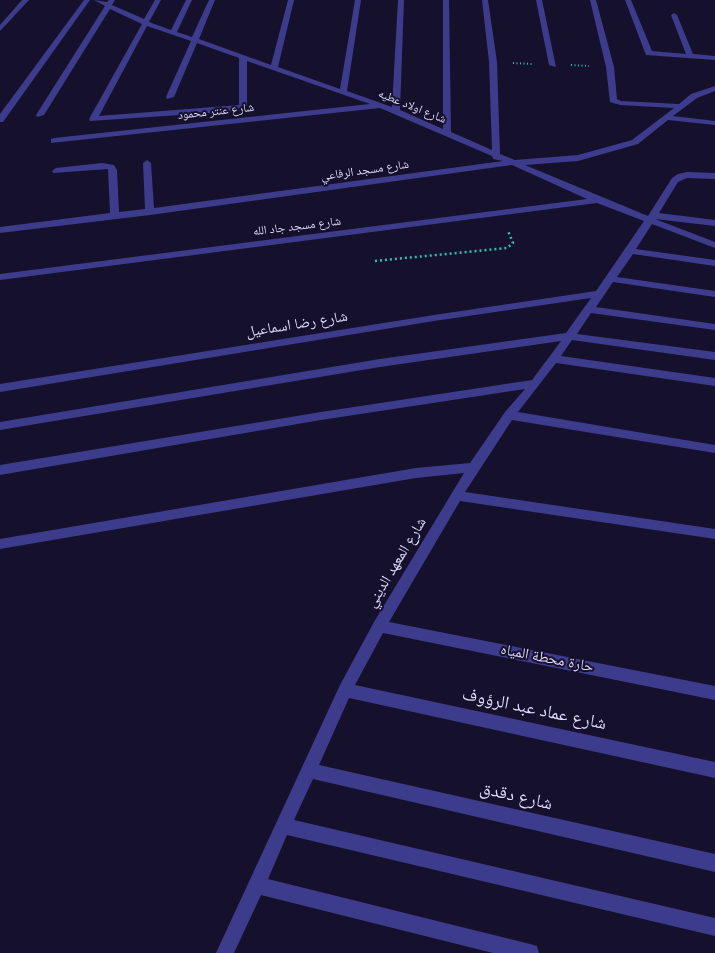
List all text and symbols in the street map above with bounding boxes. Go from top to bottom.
street label: شارع اولاد عطيه [376,87,448,127]
street label: شارع عنتر محمود [177,101,255,123]
street label: شارع مسجد الرفاعي [320,158,410,184]
street label: شارع مسجد جاد الله [252,214,342,240]
street label: شارع رضا اسماعيل [245,308,349,342]
street label: شارع المعهد الديني [363,515,431,611]
street label: حارة محطة المياه [499,641,595,677]
street label: شارع عماد عبد الرؤوف [460,684,608,736]
street label: شارع دقدق [478,778,554,816]

